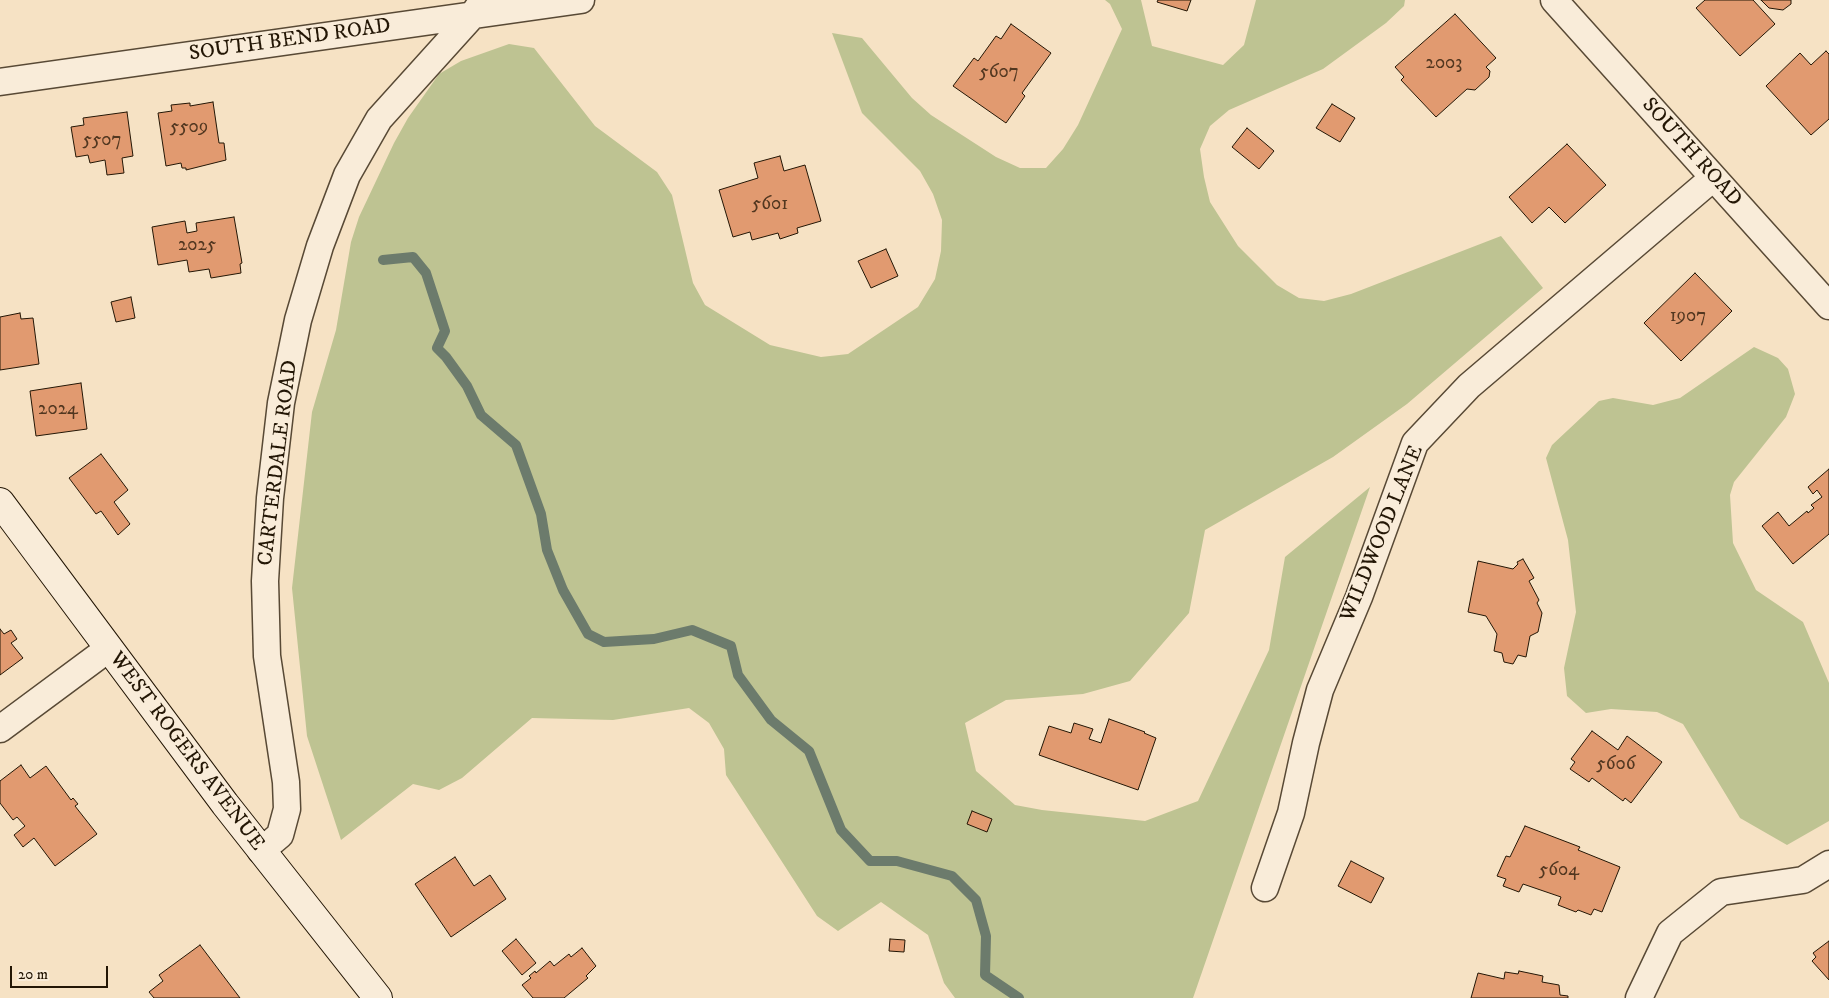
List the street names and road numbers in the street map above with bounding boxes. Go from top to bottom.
street label: SOUTH BEND ROAD [188,14,392,68]
street label: SOUTH ROAD [1636,93,1746,213]
street label: CARTERDALE ROAD [254,359,304,567]
street label: WILDWOOD LANE [1336,442,1430,626]
street label: WEST ROGERS AVENUE [103,648,269,856]

